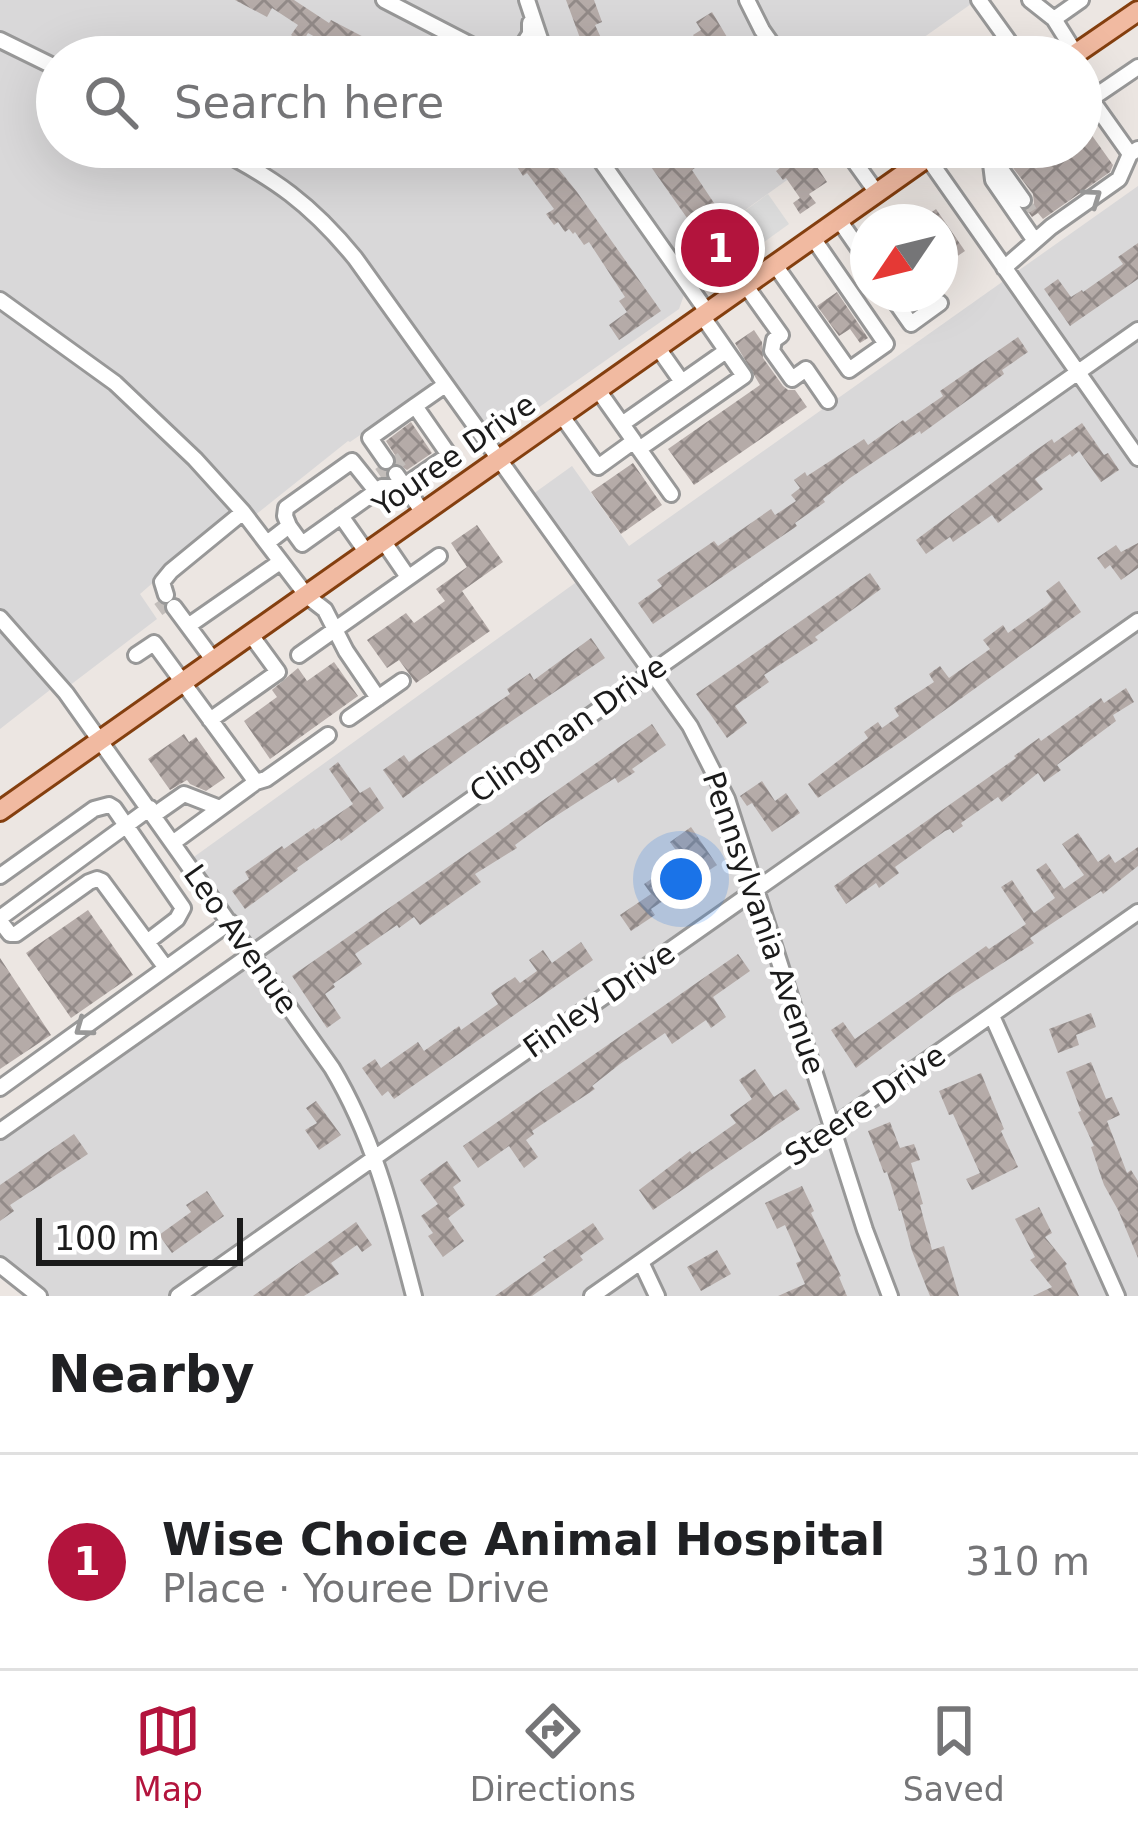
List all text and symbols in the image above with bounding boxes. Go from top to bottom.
search box [36,36,1102,168]
icon: search [78,69,144,135]
text: Search here [174,76,444,129]
one-way arrow [1080,189,1102,211]
pin: 1 [681,203,759,293]
north arrow [850,204,958,312]
street label: Youree Drive [365,386,542,524]
street label: Clingman Drive [463,648,673,810]
street label: Pennsylvania Avenue [696,767,832,1079]
your location [651,849,711,909]
street label: Leo Avenue [177,858,305,1020]
street label: Finley Drive [517,935,681,1065]
one-way arrow [74,1014,96,1036]
street label: Steere Drive [778,1037,952,1173]
scale bar [36,1212,243,1265]
text: 100 m [54,1219,160,1258]
text: Nearby [48,1345,255,1404]
text: Wise Choice Animal Hospital [162,1513,885,1566]
text: 1 [73,1539,101,1584]
text: 310 m [965,1539,1090,1584]
text: Place · Youree Drive [162,1566,550,1611]
tab: Map [133,1698,203,1809]
tab: Directions [470,1698,636,1809]
tab: Saved [903,1698,1005,1809]

